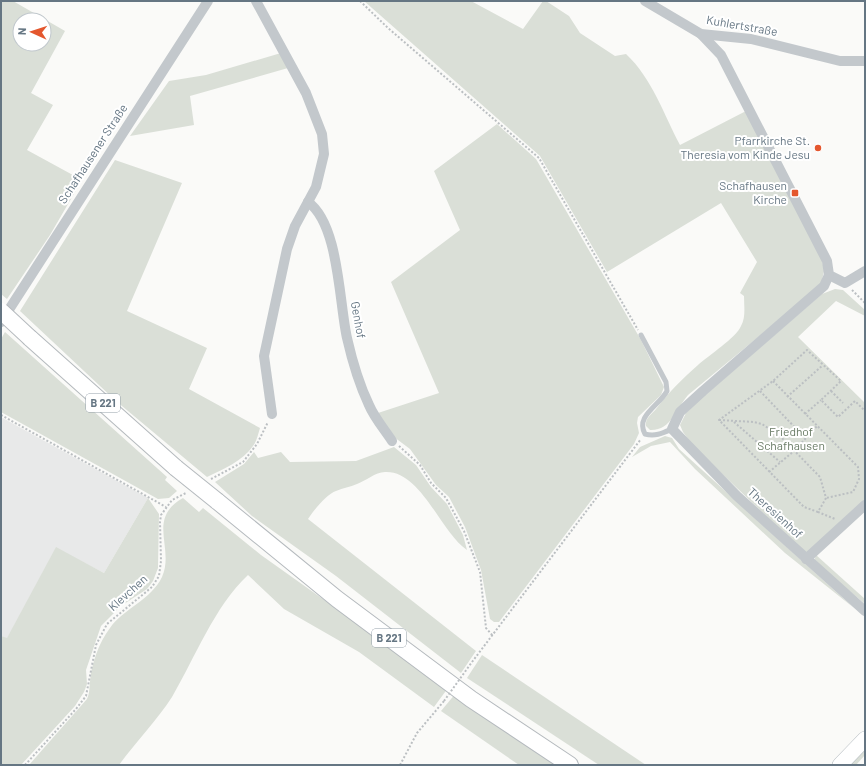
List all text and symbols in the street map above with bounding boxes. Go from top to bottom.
north arrow [12,12,52,52]
street label: Kuhlertstraße [706,12,779,38]
text: N [15,27,28,35]
street label: Schafhausener Straße [55,101,130,206]
place label: Pfarrkirche St. Theresia vom Kinde Jesu [681,133,810,161]
marker: Pfarrkirche St. Theresia vom Kinde Jesu [813,143,823,153]
place label: Schafhausen Kirche [719,178,787,206]
marker: Schafhausen Kirche [790,188,800,198]
street label: Genhof [349,300,369,339]
road number: B 221 [86,394,120,412]
park label: Friedhof Schafhausen [757,424,825,452]
street label: Theresienhof [745,484,806,541]
street label: Klevchen [105,571,150,613]
road number: B 221 [372,629,406,647]

